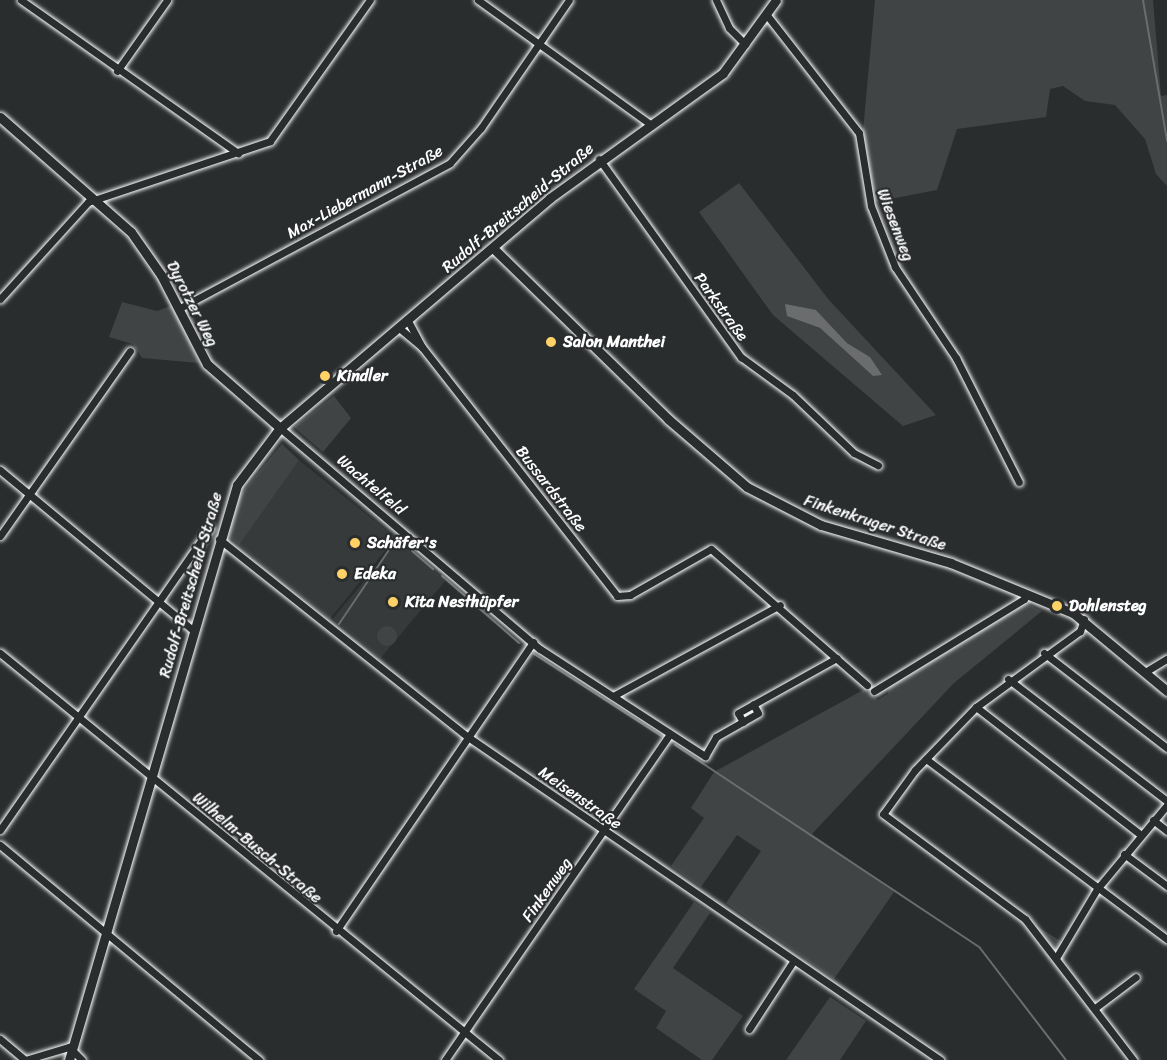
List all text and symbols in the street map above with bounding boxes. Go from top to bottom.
street label: Rudolf-Breitscheid-Straße [438,139,598,277]
street label: Max-Liebermann-Straße [284,141,446,243]
street label: Wiesenweg [872,186,918,264]
street label: Dyrotzer Weg [162,258,222,350]
street label: Parkstraße [690,269,752,345]
place label: Salon Manthei [563,332,664,352]
marker: Salon Manthei [544,335,558,349]
place label: Kindler [337,366,388,386]
marker: Kindler [318,369,332,383]
street label: Bussardstraße [511,442,591,536]
street label: Wachtelfeld [333,451,409,519]
street label: Rudolf-Breitscheid-Straße [155,490,227,680]
street label: Finkenkruger Straße [801,491,949,555]
place label: Schäfer's [367,533,437,553]
marker: Schäfer's [348,536,362,550]
place label: Edeka [354,564,396,584]
marker: Edeka [335,567,349,581]
place label: Kita Nesthüpfer [405,592,519,612]
marker: Kita Nesthüpfer [386,595,400,609]
place label: Dohlensteg [1069,596,1147,616]
marker: Dohlensteg [1050,599,1064,613]
street label: Meisenstraße [535,762,625,834]
street label: Wilhelm-Busch-Straße [188,788,326,908]
street label: Finkenweg [518,854,576,926]

